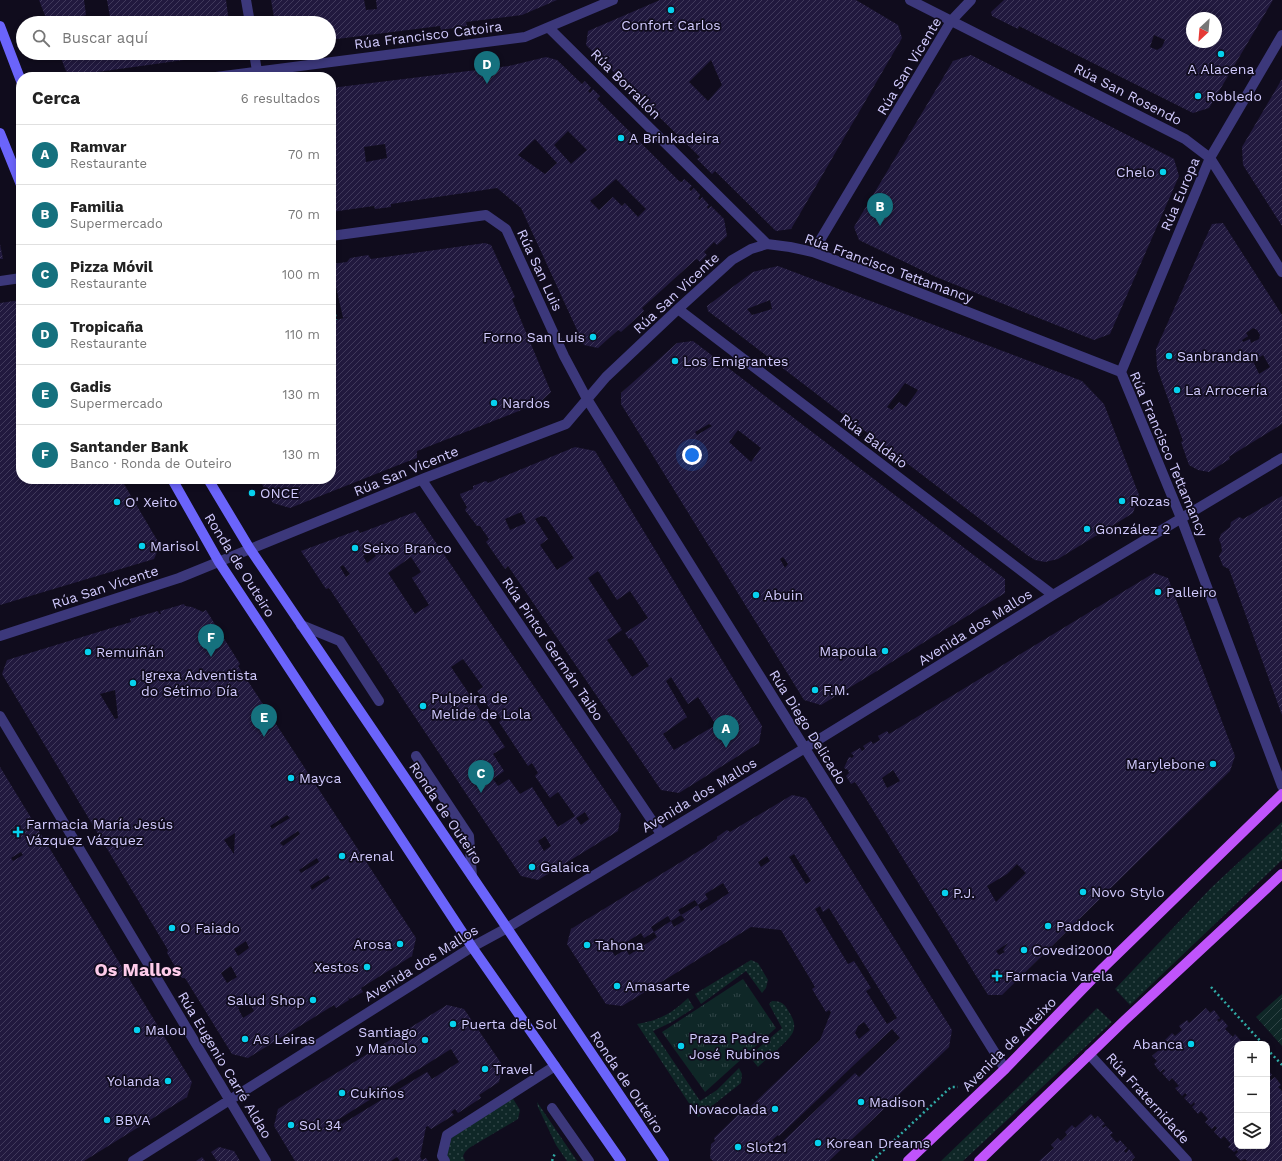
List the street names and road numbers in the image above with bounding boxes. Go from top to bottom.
street label: Rúa San Vicente [874,14,944,118]
street label: Rúa Francisco Catoira [353,18,503,52]
street label: Rúa Borrallón [588,46,664,122]
street label: Rúa San Rosendo [1071,60,1185,128]
street label: Rúa Europa [1157,155,1203,233]
street label: Rúa San Luis [514,227,566,313]
street label: Rúa Francisco Tettamancy [803,230,976,306]
street label: Rúa San Vicente [630,249,722,337]
street label: Rúa Francisco Tettamancy [1127,369,1211,540]
street label: Rúa Baldaio [837,410,911,472]
street label: Rúa San Vicente [351,443,461,499]
street label: Ronda de Outeiro [202,510,278,620]
street label: Rúa San Vicente [50,562,160,612]
street label: Rúa Pintor Germán Taibo [499,574,607,724]
street label: Avenida dos Mallos [915,585,1035,669]
street label: Rúa Diego Delicado [766,667,850,787]
street label: Avenida dos Mallos [639,754,759,836]
street label: Ronda de Outeiro [406,759,486,867]
street label: Avenida dos Mallos [361,921,481,1005]
street label: Rúa Eugenio Carré Aldao [175,989,275,1141]
street label: Avenida de Arteixo [959,994,1059,1094]
street label: Ronda de Outeiro [587,1028,667,1136]
street label: Rúa Fraternidade [1103,1049,1193,1147]

